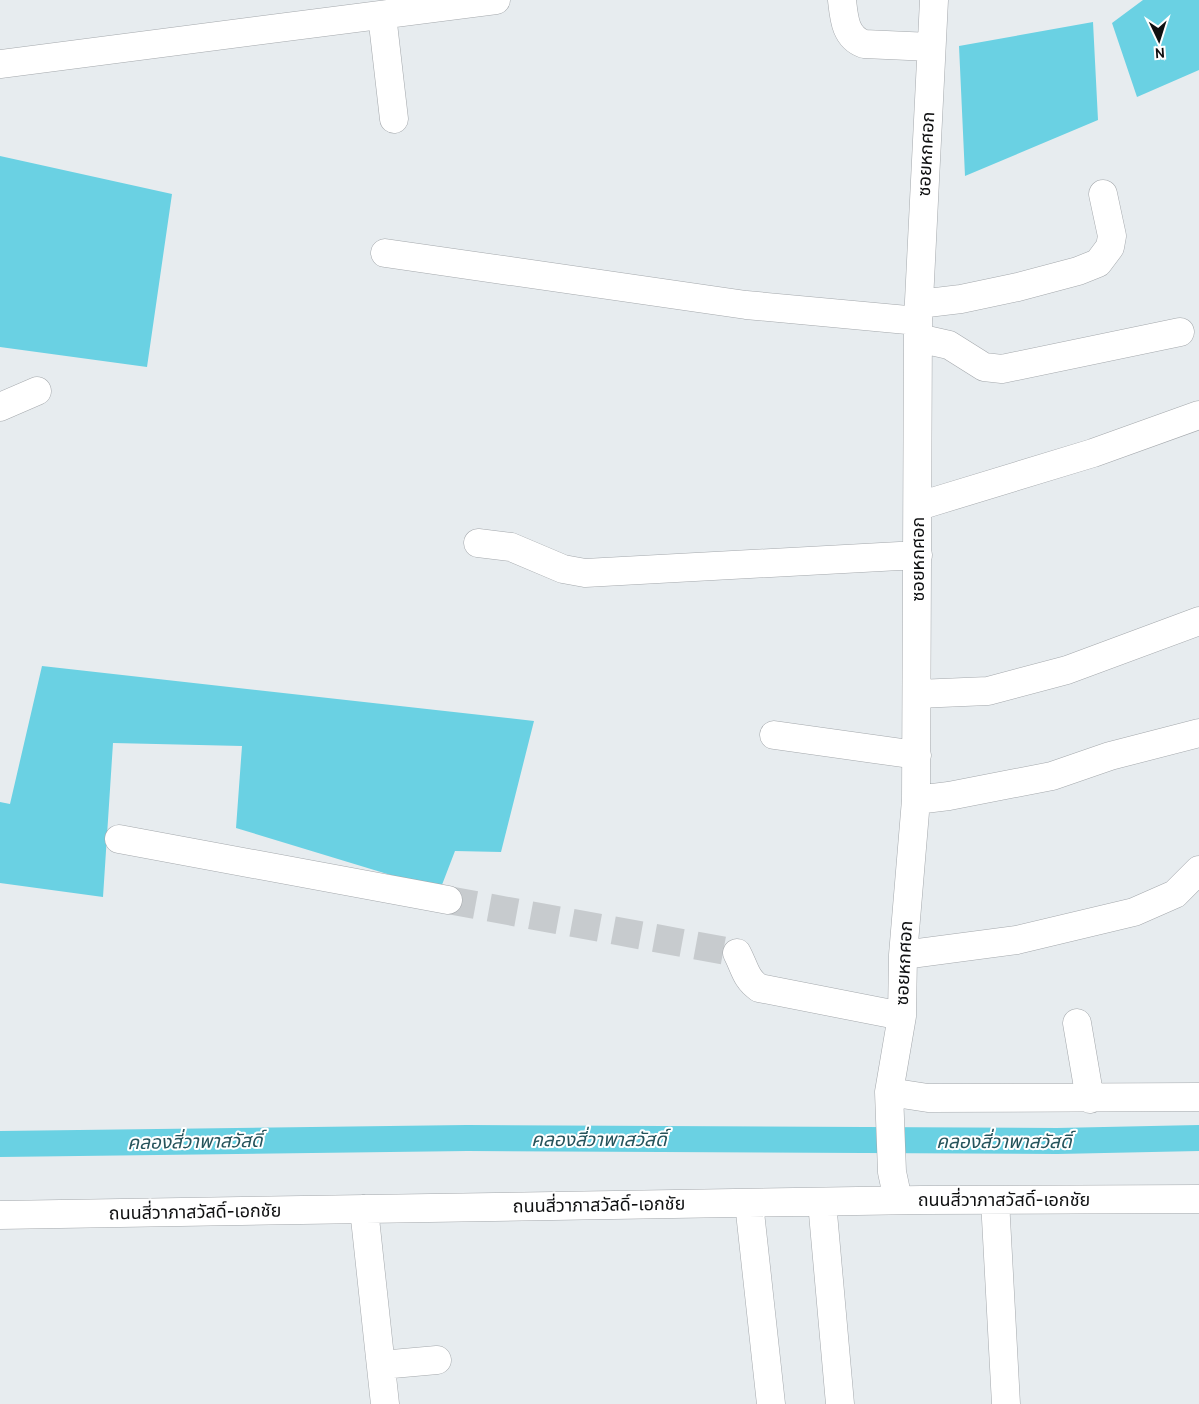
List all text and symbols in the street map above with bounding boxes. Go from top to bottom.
north arrow [1134,15,1184,65]
text: N [1154,44,1165,62]
street label: ซอยหกศอก [913,111,939,197]
street label: ซอยหกศอก [907,517,929,601]
street label: ซอยหกศอก [891,920,917,1006]
water label: คลองสี่วาพาสวัสดิ์ [531,1126,672,1151]
water label: คลองสี่วาพาสวัสดิ์ [127,1127,268,1154]
water label: คลองสี่วาพาสวัสดิ์ [936,1128,1077,1153]
street label: ถนนสี่วาภาสวัสดิ์-เอกชัย [918,1187,1090,1211]
street label: ถนนสี่วาภาสวัสดิ์-เอกชัย [513,1190,685,1218]
street label: ถนนสี่วาภาสวัสดิ์-เอกชัย [109,1197,281,1225]

